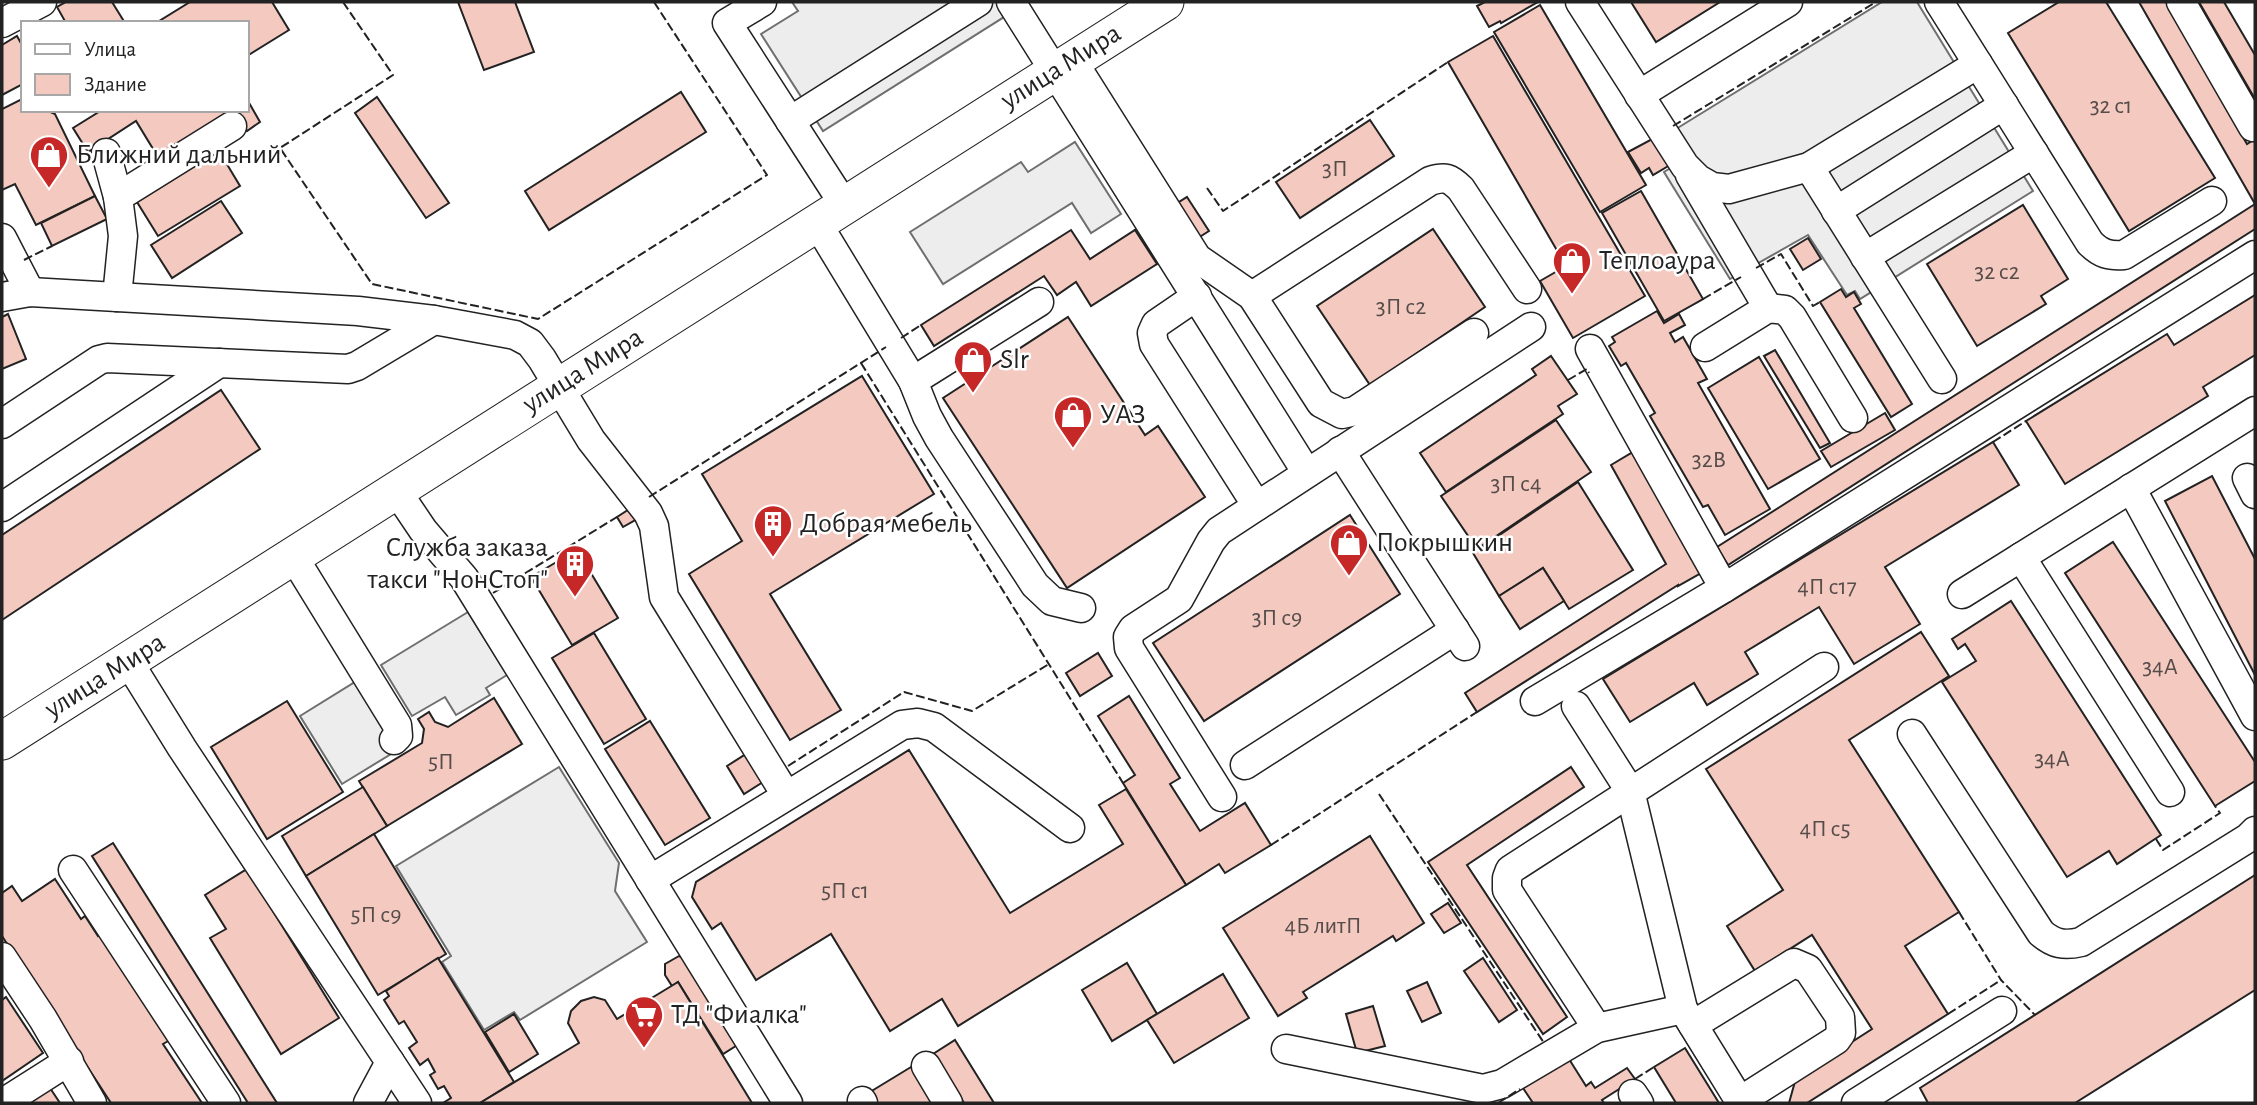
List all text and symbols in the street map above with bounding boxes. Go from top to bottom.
street label: улица Мира [995,19,1126,115]
legend [21,21,248,112]
text: Улица [84,39,137,60]
text: Здание [84,74,147,95]
house number: 32 с1 [2090,94,2132,118]
shop icon: Ближний дальний [28,134,70,189]
place label: Ближний дальний [76,141,282,169]
house number: 3П [1322,157,1348,181]
shop icon: Теплоаура [1551,240,1593,295]
place label: Теплоаура [1599,247,1716,275]
house number: 32 с2 [1974,260,2020,284]
house number: 3П с2 [1376,295,1426,319]
street label: улица Мира [517,323,648,419]
shop icon: Slr [952,339,994,394]
place label: Slr [1000,346,1029,374]
shop icon: УАЗ [1052,394,1094,449]
place label: УАЗ [1100,401,1146,429]
house number: 32В [1692,448,1726,472]
house number: 3П с4 [1491,472,1541,496]
building icon: Добрая мебель [752,503,794,558]
place label: Добрая мебель [800,510,972,538]
shop icon: Покрышкин [1328,522,1370,577]
place label: Покрышкин [1376,529,1513,557]
place label: Служба заказа такси "НонСтоп" [366,534,548,594]
building icon: Служба заказа такси "НонСтоп" [554,543,596,598]
house number: 4П с17 [1797,575,1857,599]
house number: 3П с9 [1252,606,1302,630]
street label: улица Мира [39,628,170,724]
house number: 34А [2142,655,2178,679]
house number: 34А [2034,747,2070,771]
house number: 5П [428,750,454,774]
house number: 4П с5 [1799,817,1851,841]
house number: 5П с1 [821,879,869,903]
house number: 5П с9 [351,903,401,927]
house number: 4Б литП [1284,914,1362,938]
supermarket icon: ТД "Фиалка" [623,994,665,1049]
place label: ТД "Фиалка" [671,1001,807,1029]

